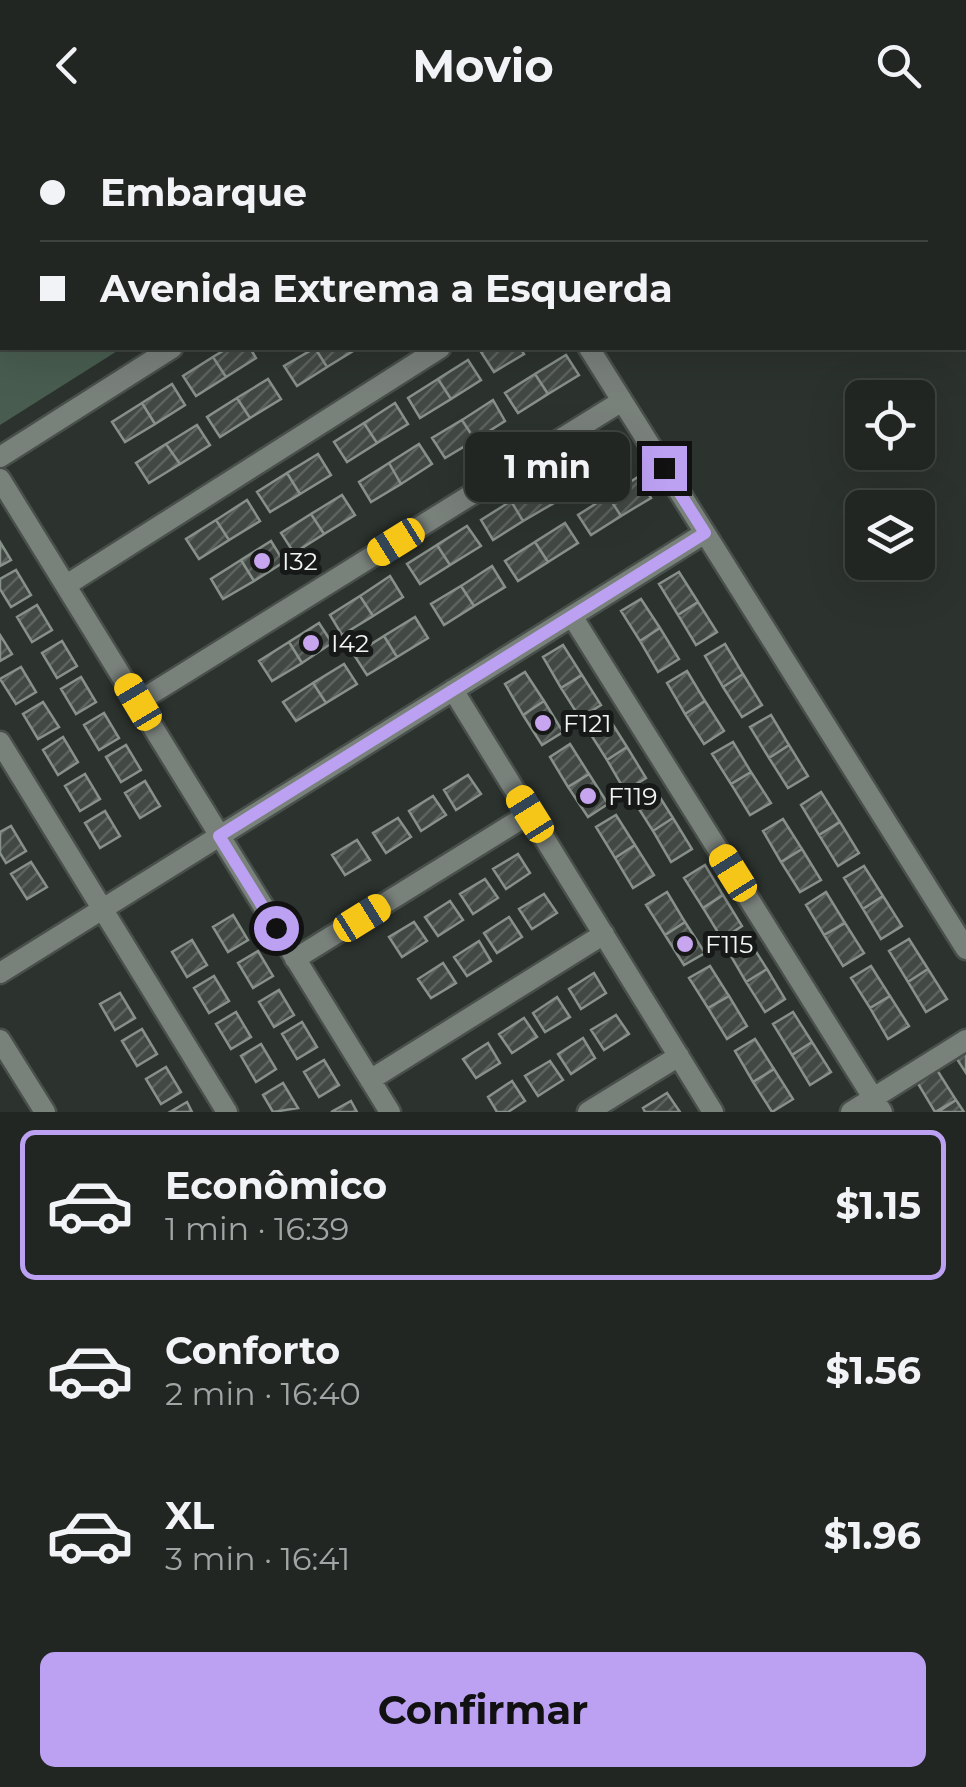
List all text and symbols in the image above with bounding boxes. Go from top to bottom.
icon: back [40,38,95,93]
text: Movio [412,38,554,93]
icon: search [871,38,926,93]
text: Embarque [100,169,307,216]
text: Avenida Extrema a Esquerda [100,265,673,312]
map controls [845,380,935,580]
button: locate [845,380,935,470]
callout: 1 min [464,433,629,503]
route end [642,446,687,491]
text: 1 min [504,447,591,486]
button: layers [845,490,935,580]
car [363,513,429,571]
place label: I32 [282,546,318,576]
marker: I32 [251,550,273,572]
place label: I42 [331,628,369,658]
marker: I42 [300,632,322,654]
car [110,669,166,735]
place label: F121 [563,708,611,738]
marker: F121 [532,712,554,734]
car [501,781,559,847]
place label: F119 [608,781,657,811]
marker: F119 [577,785,599,807]
car [704,840,762,906]
car [329,889,395,947]
route start [254,906,299,951]
place label: F115 [705,929,753,959]
marker: F115 [674,933,696,955]
icon: car [45,1160,135,1250]
text: Econômico [165,1162,387,1209]
text: $1.15 [835,1182,921,1229]
text: 1 min · 16:39 [165,1209,349,1248]
icon: car [45,1325,135,1415]
text: Conforto [165,1327,340,1374]
text: $1.56 [825,1347,921,1394]
text: 2 min · 16:40 [165,1374,361,1413]
icon: car [45,1490,135,1580]
text: XL [165,1492,214,1539]
text: $1.96 [824,1512,921,1559]
text: 3 min · 16:41 [165,1539,350,1578]
button: Confirmar [40,1652,926,1767]

